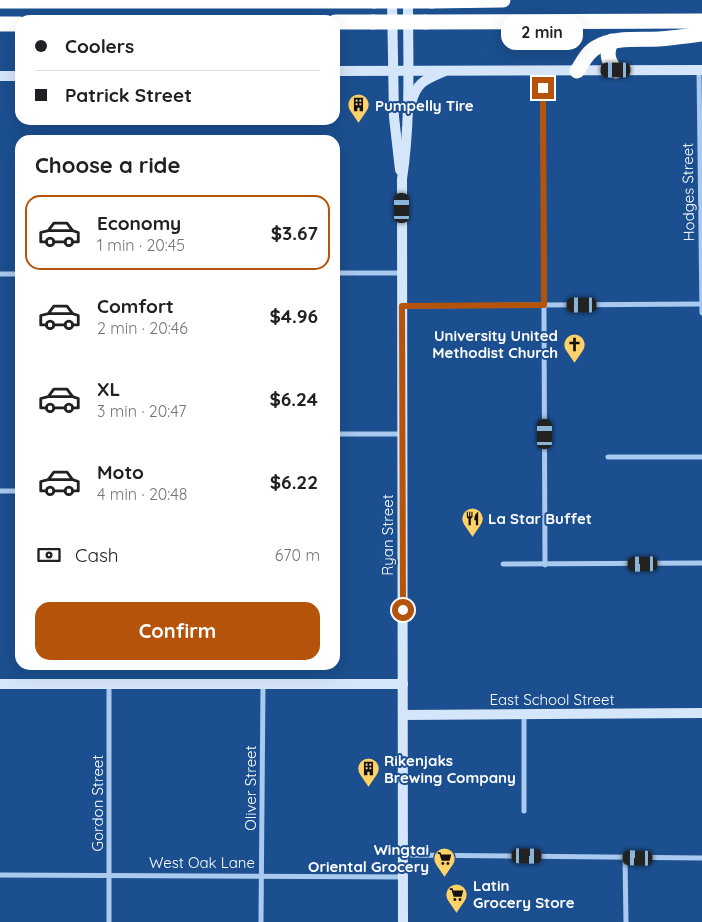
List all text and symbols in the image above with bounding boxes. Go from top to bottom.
callout: 2 min [502,16,584,51]
text: 2 min [521,22,563,42]
text: Coolers [65,34,134,58]
car [601,63,631,78]
route end [532,77,554,99]
text: Patrick Street [65,83,192,107]
building icon: Pumpelly Tire [347,93,371,124]
place label: Pumpelly Tire [375,96,474,115]
street label: Hodges Street [678,143,698,241]
text: Choose a ride [35,151,180,179]
car [394,193,409,223]
icon: car [37,210,82,255]
text: Economy [97,211,181,235]
text: $3.67 [271,221,318,245]
text: 1 min · 20:45 [97,235,185,255]
icon: car [37,293,82,338]
text: Comfort [97,294,174,318]
car [567,298,597,313]
text: $4.96 [269,304,318,328]
text: 2 min · 20:46 [97,318,188,338]
place label: University United Methodist Church [432,326,558,362]
church icon: University United Methodist Church [562,332,586,363]
icon: car [37,376,82,421]
text: XL [97,377,120,401]
text: $6.24 [269,387,318,411]
text: 3 min · 20:47 [97,401,186,421]
car [537,419,552,449]
icon: car [37,459,82,504]
text: Moto [97,460,144,484]
text: $6.22 [270,470,318,494]
text: 4 min · 20:48 [97,484,187,504]
street label: Ryan Street [378,494,397,576]
restaurant icon: La Star Buffet [460,506,484,537]
place label: La Star Buffet [488,509,592,528]
icon: cash [35,541,63,569]
text: Cash [75,543,119,567]
text: 670 m [275,545,320,565]
car [627,556,658,572]
route start [392,599,414,621]
button: Confirm [35,602,320,660]
street label: East School Street [489,690,615,709]
street label: Oliver Street [241,745,260,831]
place label: Rikenjaks Brewing Company [384,751,516,787]
street label: Gordon Street [88,755,107,851]
building icon: Rikenjaks Brewing Company [356,757,380,788]
place label: Wingtai Oriental Grocery [308,840,429,876]
supermarket icon: Wingtai Oriental Grocery [433,846,457,877]
car [511,848,542,864]
car [622,850,653,866]
street label: West Oak Lane [149,853,255,872]
place label: Latin Grocery Store [473,876,575,912]
supermarket icon: Latin Grocery Store [445,882,469,913]

